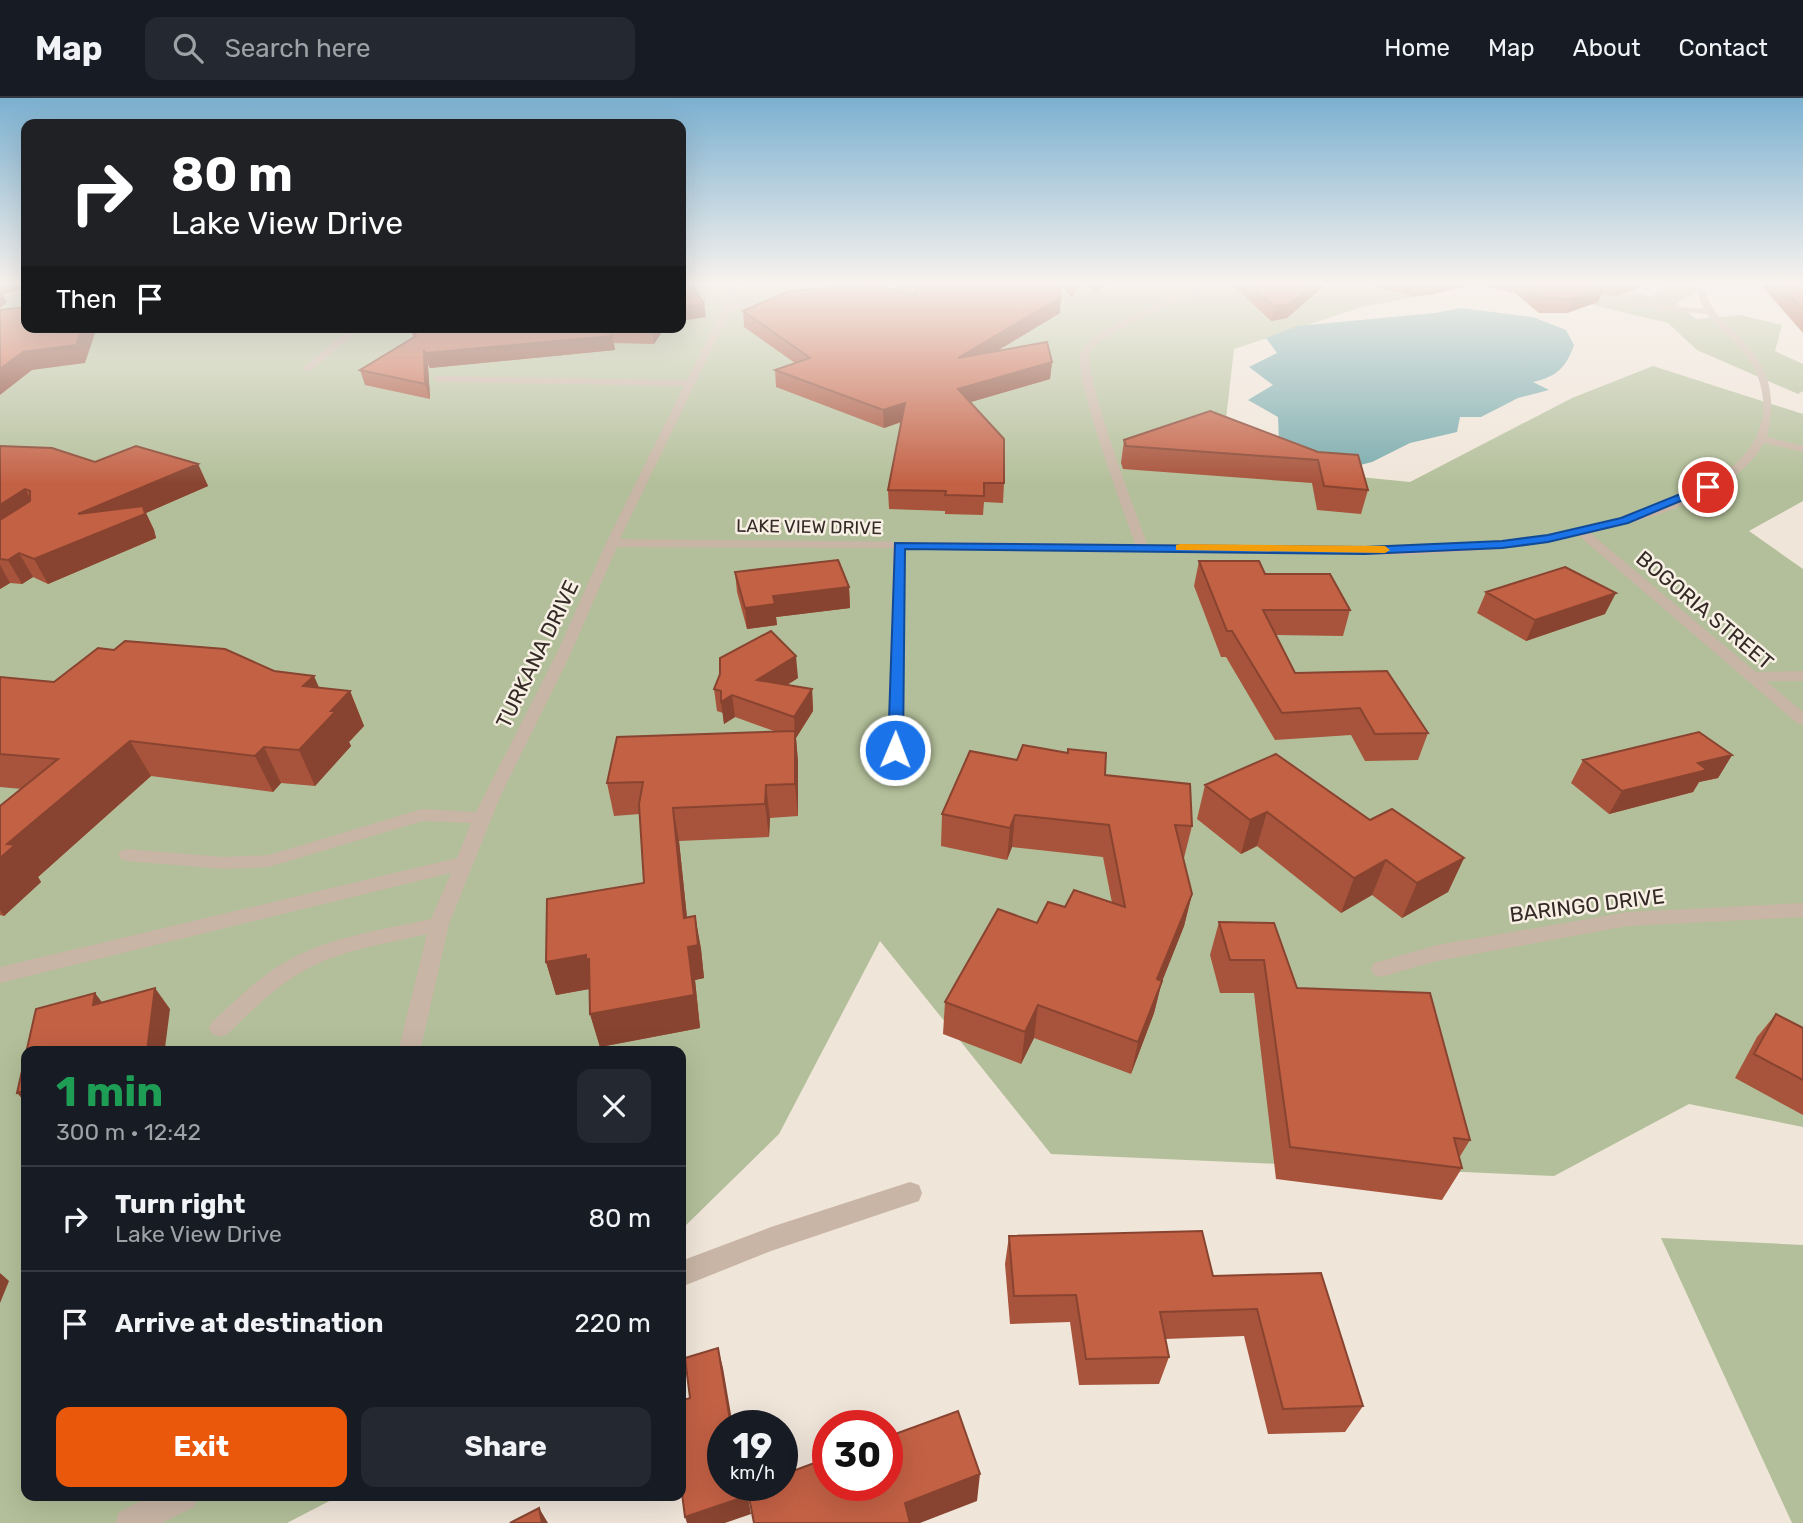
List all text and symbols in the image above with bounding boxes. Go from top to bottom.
search box [145,17,635,80]
text: Map [35,29,103,68]
icon: search [169,29,207,67]
text: Search here [225,33,370,64]
text: Home [1384,34,1450,62]
text: Map [1488,34,1535,62]
text: About [1573,34,1641,62]
text: Contact [1679,34,1768,62]
text: 80 m [171,145,293,203]
icon: right [56,147,147,238]
text: Lake View Drive [171,204,403,242]
icon: arrive [131,280,169,318]
text: Then [56,284,117,315]
pin [1678,457,1738,517]
icon: arrive [1689,468,1727,506]
street label: LAKE VIEW DRIVE [736,515,882,539]
street label: BOGORIA STREET [1631,545,1779,675]
street label: TURKANA DRIVE [490,576,584,732]
position arrow [858,713,932,787]
street label: BARINGO DRIVE [1508,883,1666,927]
text: 1 min [56,1067,163,1117]
button: close [577,1069,651,1143]
text: 300 m · 12:42 [56,1118,201,1146]
text: Turn right [115,1189,245,1220]
icon: right [56,1200,94,1238]
text: 80 m [588,1203,651,1234]
text: Lake View Drive [115,1220,282,1248]
icon: arrive [56,1305,94,1343]
text: Arrive at destination [115,1308,383,1339]
text: 220 m [574,1308,651,1339]
button: Exit [56,1407,347,1487]
button: Share [361,1407,651,1487]
speed limit sign: 30 [812,1410,903,1501]
text: 19 [733,1425,772,1467]
text: km/h [730,1462,775,1484]

